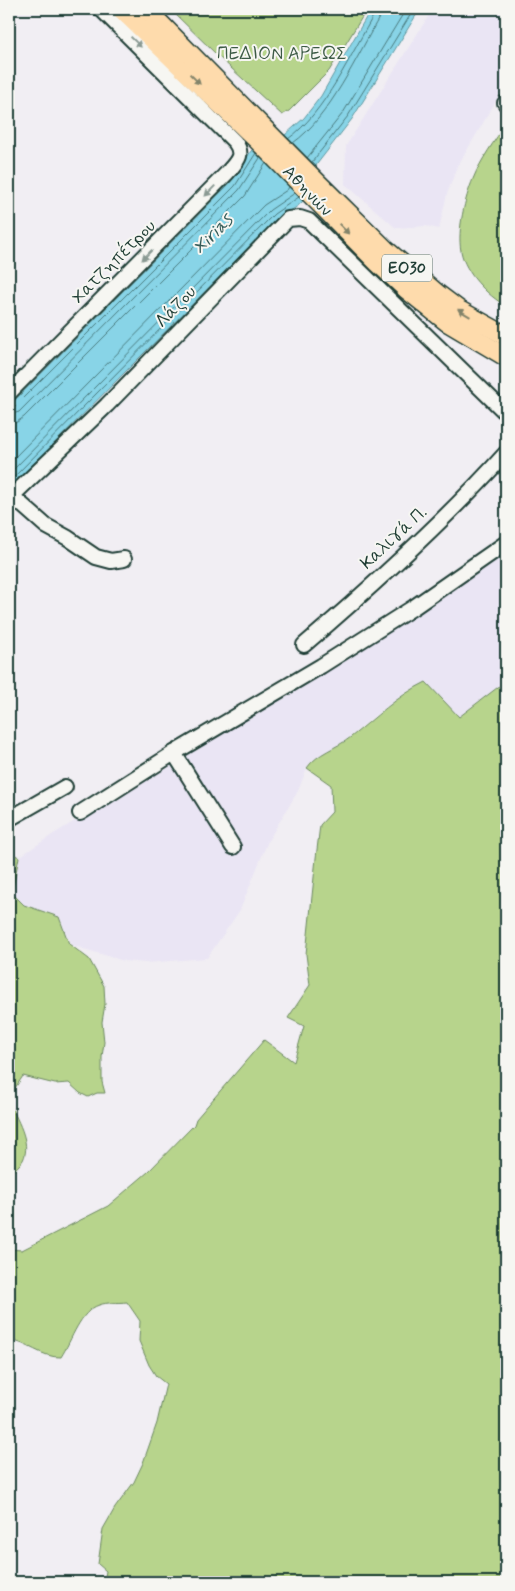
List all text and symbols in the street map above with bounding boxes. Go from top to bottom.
one-way arrow [130,36,142,48]
park label: ΠΕΔΙΟΝ ΑΡΕΩΣ [217,42,347,66]
one-way arrow [188,72,200,84]
street label: Αθηνών [277,160,337,222]
one-way arrow [204,184,216,196]
water label: Xirias [187,207,240,260]
street label: Χατζηπέτρου [66,214,161,309]
one-way arrow [338,223,350,235]
one-way arrow [141,249,153,261]
road number: ΕΟ30 [382,254,432,282]
street label: Λάζου [150,281,202,333]
one-way arrow [457,308,470,317]
street label: Καλιγά Π. [355,501,433,575]

